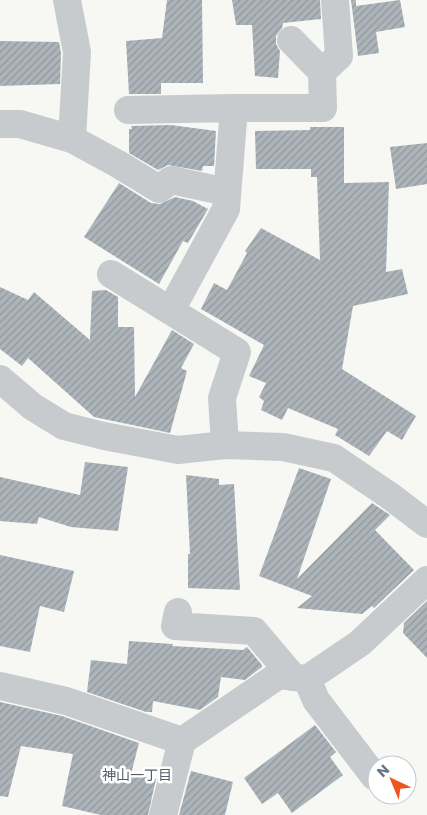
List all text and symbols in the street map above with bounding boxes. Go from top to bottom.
north arrow [367,755,417,805]
text: N [372,760,394,781]
district label: 神山一丁目 [102,765,172,785]

